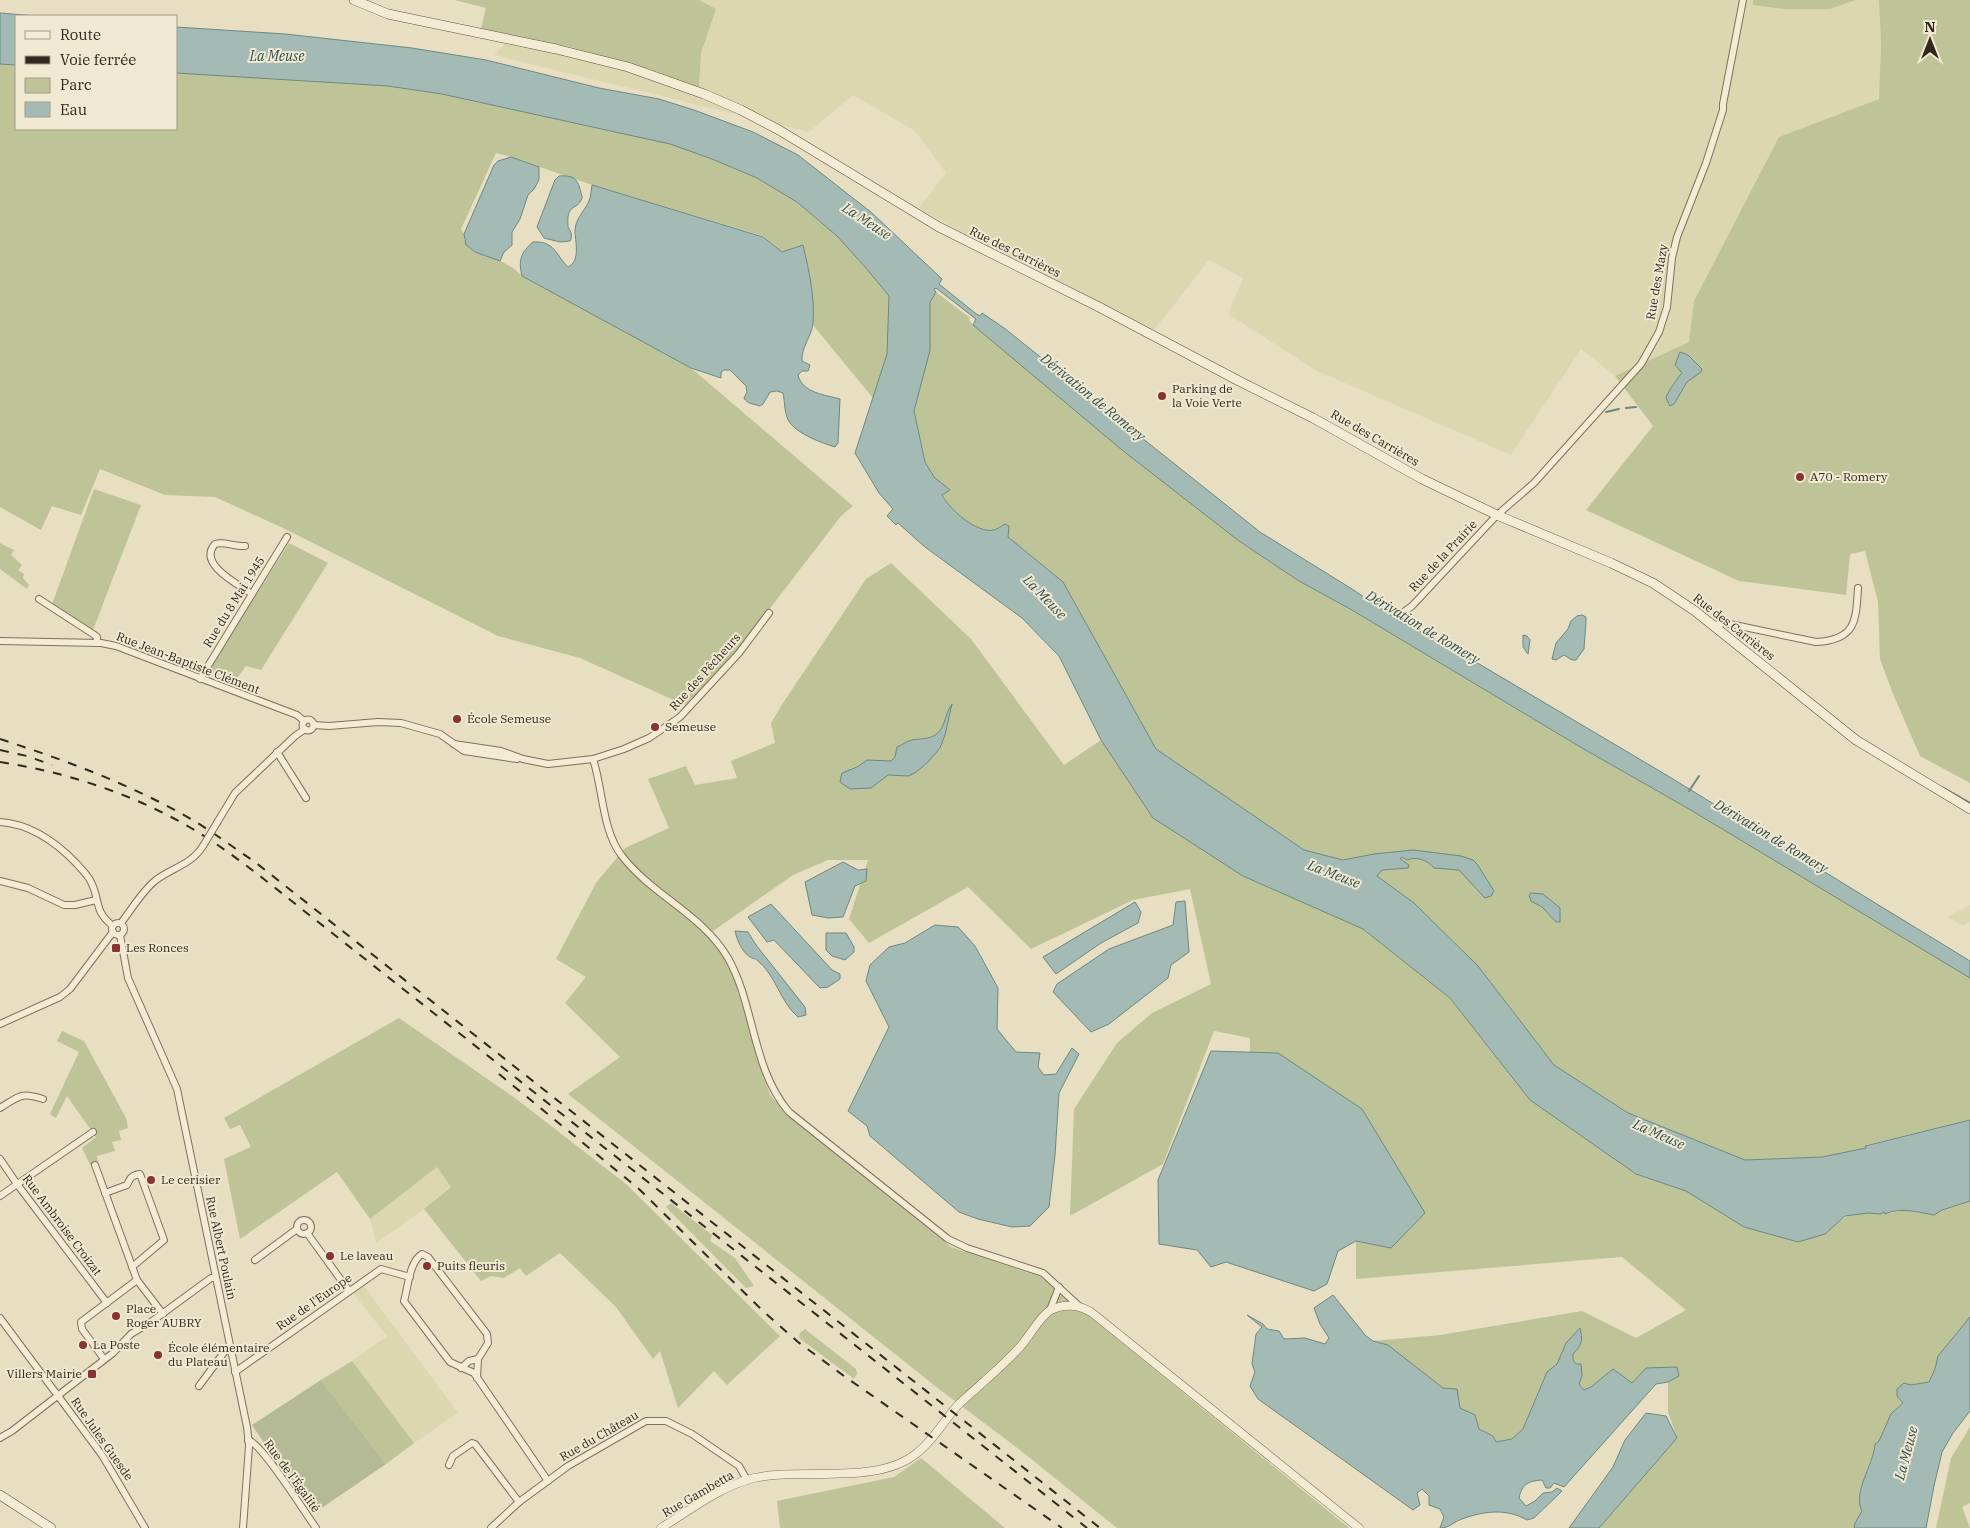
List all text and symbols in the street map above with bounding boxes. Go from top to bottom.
legend [15,15,178,130]
north arrow [1905,15,1955,65]
text: N [1924,18,1936,36]
text: Route [60,25,101,44]
water label: La Meuse [249,47,305,65]
text: Voie ferrée [60,50,136,69]
text: Parc [60,75,92,94]
text: Eau [60,100,87,119]
water label: La Meuse [838,198,896,244]
street label: Rue des Carrières [967,223,1063,280]
street label: Rue des Mazy [1642,242,1671,321]
water label: Dérivation de Romery [1036,349,1150,446]
place label: Parking de la Voie Verte [1172,381,1242,410]
marker: Parking de la Voie Verte [1156,390,1168,402]
street label: Rue des Carrières [1328,406,1422,469]
place label: A70 - Romery [1810,469,1888,484]
marker: A70 - Romery [1794,471,1806,483]
street label: Rue de la Prairie [1406,517,1480,595]
street label: Rue du 8 Mai 1945 [200,553,268,650]
water label: La Meuse [1019,570,1071,624]
water label: Dérivation de Romery [1362,585,1485,669]
street label: Rue des Carrières [1690,590,1778,663]
street label: Rue Jean-Baptiste Clément [114,628,262,697]
street label: Rue des Pêcheurs [666,630,744,714]
place label: École Semeuse [467,711,551,726]
marker: École Semeuse [451,713,463,725]
place label: Semeuse [665,719,716,734]
marker: Semeuse [649,721,661,733]
water label: Dérivation de Romery [1710,794,1833,878]
water label: La Meuse [1304,855,1364,893]
place label: Les Ronces [126,940,189,955]
marker: Les Ronces [110,942,122,954]
water label: La Meuse [1629,1114,1688,1154]
street label: Rue Ambroise Croizat [19,1171,105,1278]
place label: Le cerisier [161,1172,221,1187]
marker: Le cerisier [145,1174,157,1186]
street label: Rue Albert Poulain [203,1195,240,1301]
place label: Le laveau [340,1248,394,1263]
marker: Le laveau [324,1250,336,1262]
place label: Puits fleuris [437,1258,505,1273]
marker: Puits fleuris [421,1260,433,1272]
street label: Rue de l'Europe [273,1270,354,1333]
place label: Place Roger AUBRY [126,1301,202,1330]
marker: Place Roger AUBRY [110,1310,122,1322]
place label: La Poste [93,1337,140,1352]
marker: La Poste [77,1339,89,1351]
place label: École élémentaire du Plateau [168,1340,270,1369]
marker: École élémentaire du Plateau [152,1349,164,1361]
place label: Villers Mairie [7,1366,82,1381]
marker: Villers Mairie [86,1368,98,1380]
street label: Rue Jules Guesde [68,1394,137,1483]
street label: Rue du Château [557,1407,641,1464]
water label: La Meuse [1890,1423,1922,1483]
street label: Rue de l'Égalité [261,1436,324,1515]
street label: Rue Gambetta [659,1467,737,1520]

